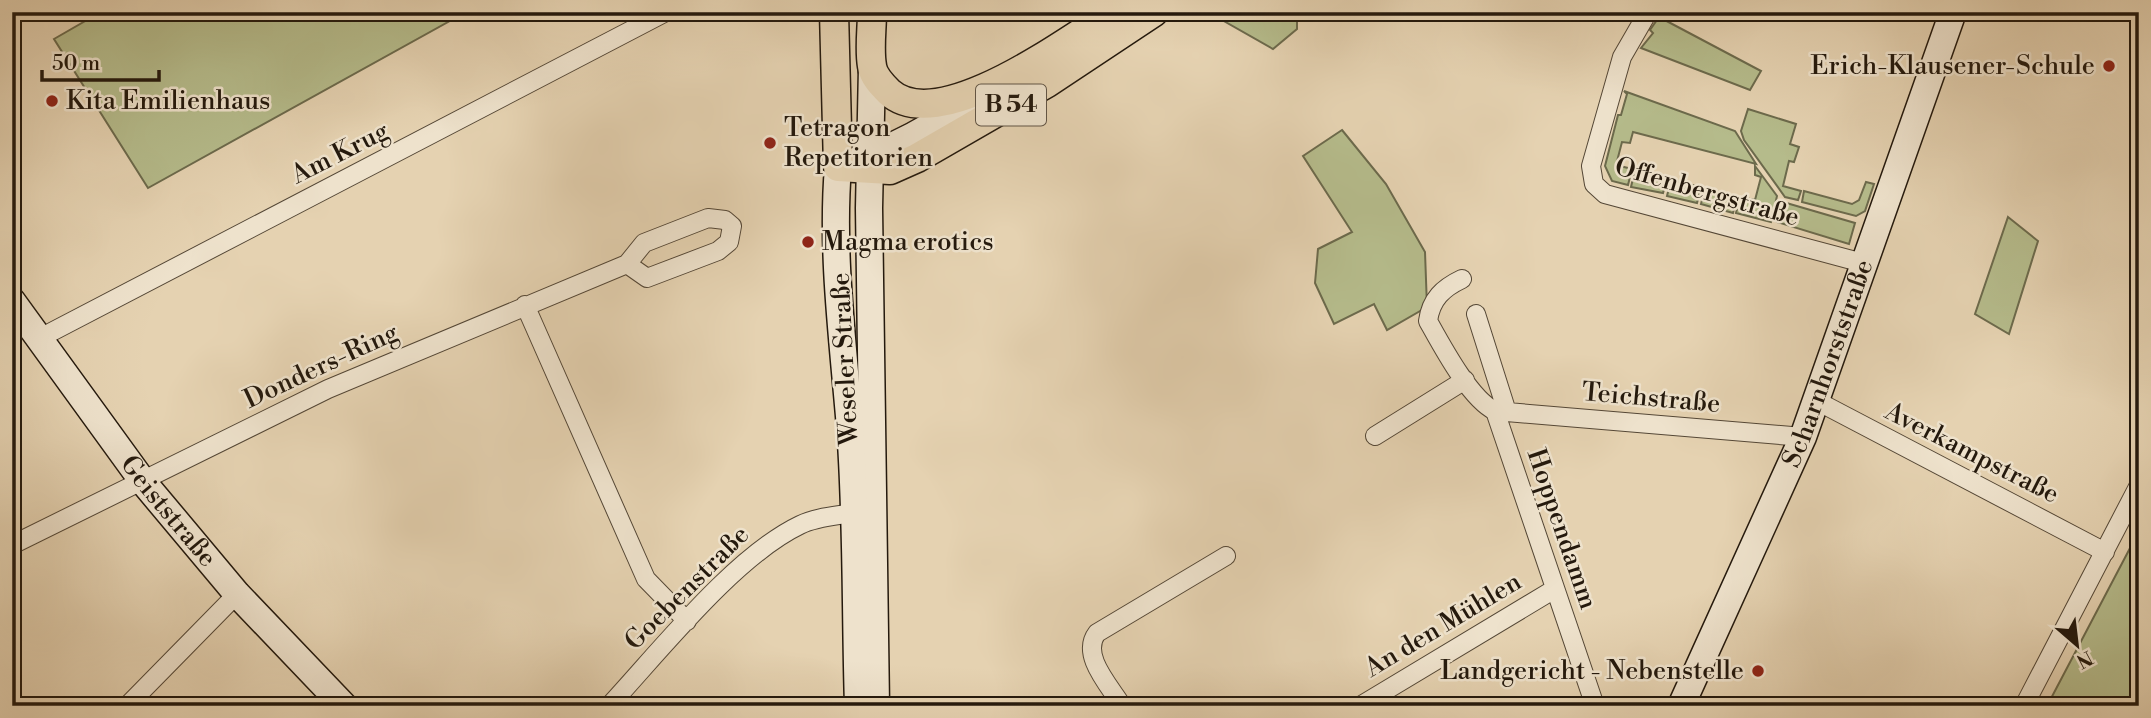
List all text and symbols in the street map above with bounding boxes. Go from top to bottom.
scale bar [42,38,159,82]
place label: Erich-Klausener-Schule [1811,50,2095,82]
text: 50 m [52,51,100,77]
marker: Erich-Klausener-Schule [2101,58,2117,74]
road number: B 54 [976,84,1046,125]
place label: Kita Emilienhaus [66,85,270,117]
marker: Kita Emilienhaus [44,93,60,109]
place label: Tetragon Repetitorien [784,112,933,174]
street label: Am Krug [285,115,395,192]
marker: Tetragon Repetitorien [762,135,778,151]
street label: Offenbergstraße [1611,150,1803,234]
place label: Magma erotics [822,226,994,258]
marker: Magma erotics [800,234,816,250]
street label: Scharnhorststraße [1775,255,1880,473]
street label: Weseler Straße [824,272,866,447]
street label: Donders-Ring [239,316,404,416]
street label: Teichstraße [1580,376,1722,420]
street label: Averkampstraße [1879,395,2064,511]
street label: Hoppendamm [1520,445,1604,614]
street label: Geiststraße [113,449,223,573]
street label: Goebenstraße [618,519,756,657]
street label: An den Mühlen [1358,566,1527,685]
north arrow [2042,610,2112,680]
text: N [2072,645,2097,673]
place label: Landgericht - Nebenstelle [1440,655,1744,687]
marker: Landgericht - Nebenstelle [1750,663,1766,679]

